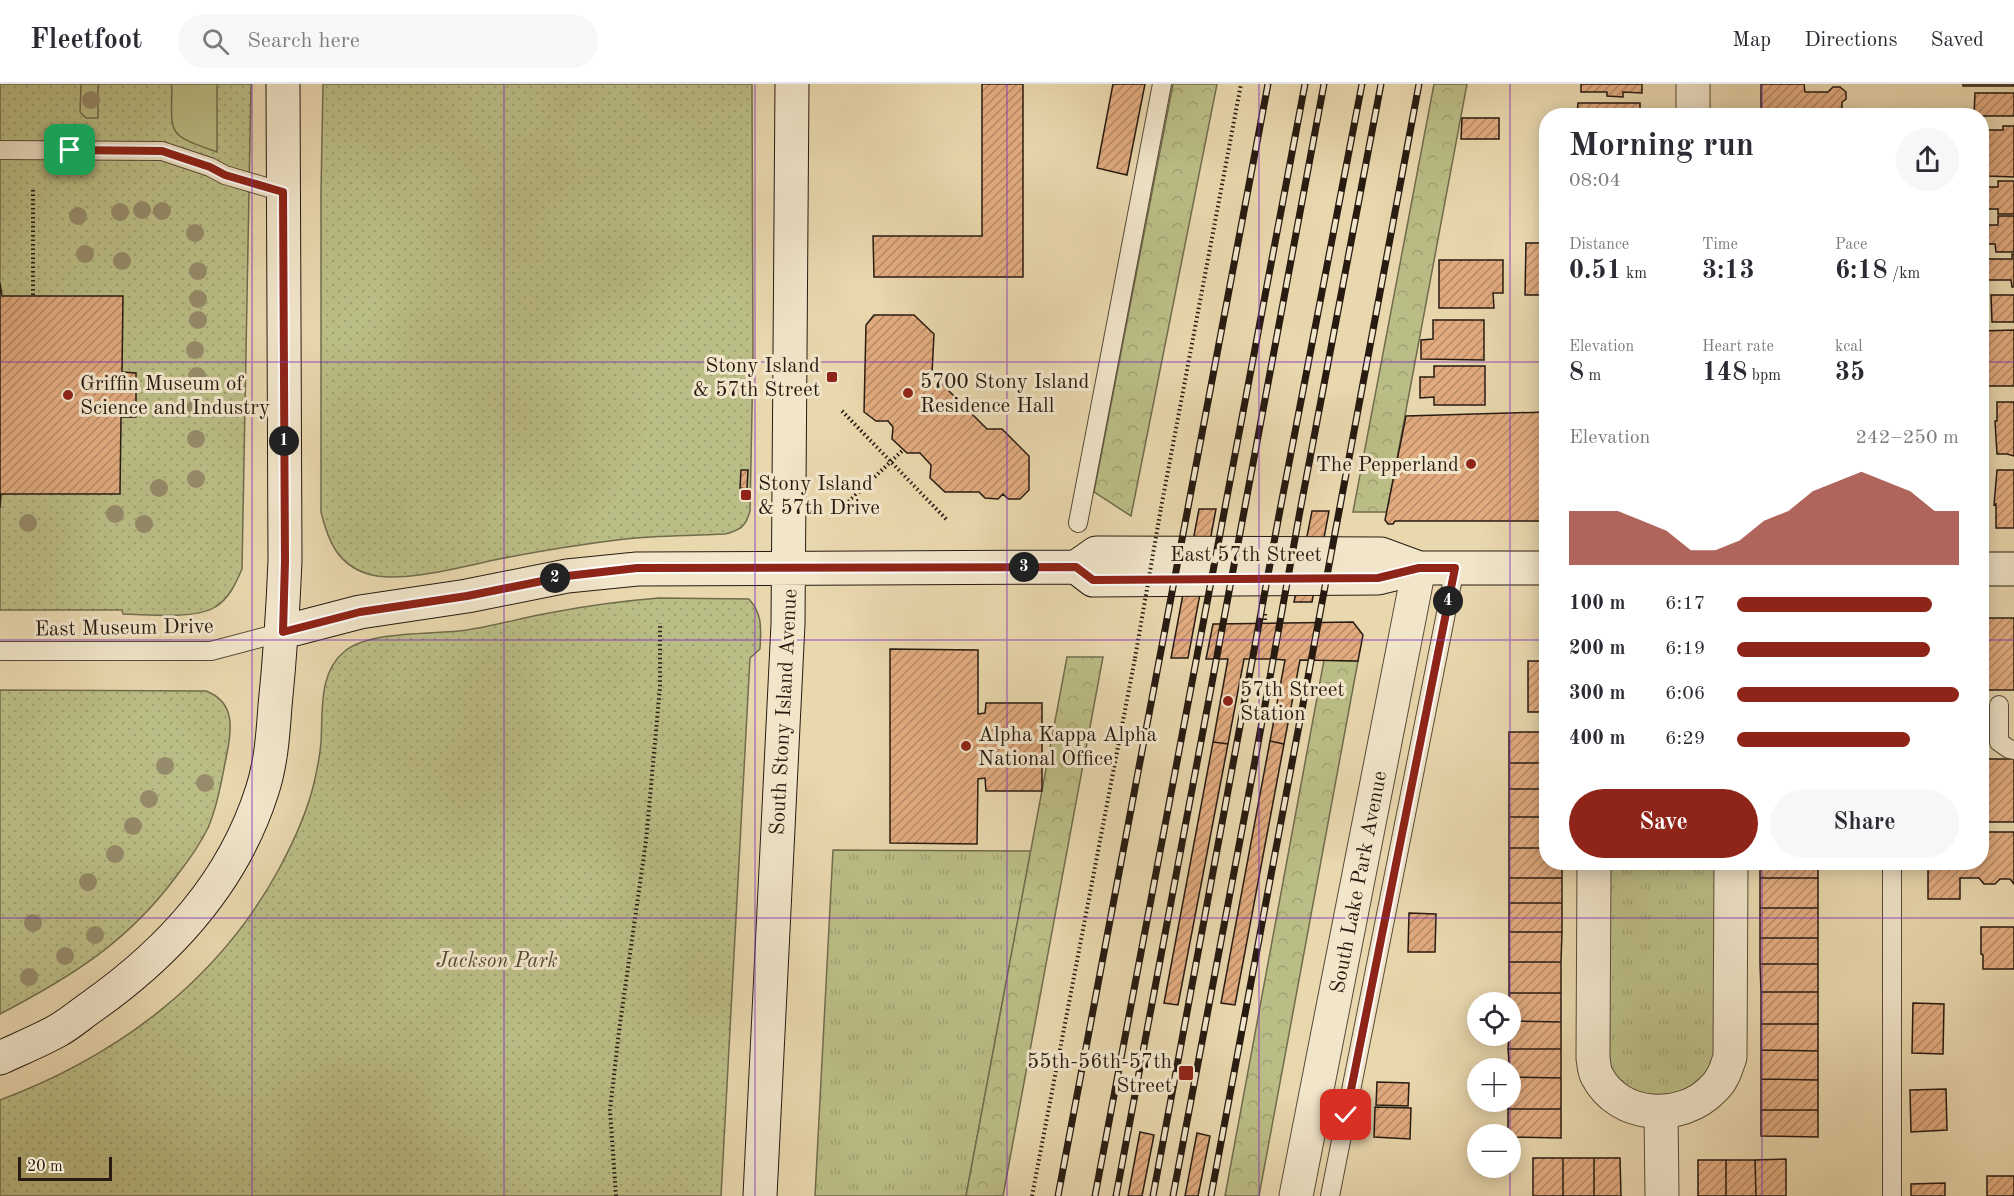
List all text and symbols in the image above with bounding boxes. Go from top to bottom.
search box [178,14,598,68]
icon: search [199,25,232,58]
text: Fleetfoot [30,27,142,55]
text: Search here [247,30,360,52]
text: Map [1732,30,1771,51]
text: Directions [1804,30,1898,51]
text: Saved [1931,30,1984,51]
pin [44,124,95,175]
button: share [1896,128,1959,191]
text: Morning run [1569,130,1754,163]
icon: arrive [53,133,86,166]
text: 08:04 [1569,171,1621,191]
text: Distance [1569,237,1629,253]
text: Time [1702,237,1738,253]
text: Pace [1835,237,1867,253]
text: 0.51 [1569,258,1622,284]
text: 3:13 [1702,258,1755,284]
text: 6:18 [1835,258,1888,284]
text: km [1622,266,1647,282]
text: /km [1888,266,1920,282]
text: Elevation [1569,339,1634,355]
text: Heart rate [1702,339,1774,355]
text: kcal [1835,339,1863,355]
place label: Stony Island & 57th Street [693,356,820,401]
text: 8 [1569,360,1584,386]
text: 148 [1702,360,1747,386]
text: 35 [1835,360,1865,386]
text: m [1584,368,1601,384]
text: bpm [1747,368,1781,384]
marker: Stony Island & 57th Street [825,370,839,384]
place label: 5700 Stony Island Residence Hall [920,372,1090,417]
place label: Griffin Museum of Science and Industry [80,374,270,419]
marker: 5700 Stony Island Residence Hall [901,386,915,400]
marker: Griffin Museum of Science and Industry [61,388,75,402]
pin: 1 [269,426,299,456]
text: Elevation [1569,428,1650,448]
text: 242–250 m [1856,428,1959,448]
text: 1 [279,433,289,449]
place label: The Pepperland [1316,455,1459,476]
marker: The Pepperland [1464,457,1478,471]
place label: Stony Island & 57th Drive [758,474,880,519]
marker: Stony Island & 57th Drive [739,488,753,502]
street label: East 57th Street [1170,545,1322,566]
pin: 3 [1009,552,1039,582]
text: 3 [1019,559,1029,575]
pin: 2 [540,563,570,593]
text: 2 [550,570,560,586]
pin: 4 [1433,586,1463,616]
street label: South Stony Island Avenue [768,588,801,836]
text: 4 [1443,593,1453,609]
text: 100 m [1569,594,1625,614]
text: 6:17 [1665,594,1705,614]
street label: East Museum Drive [34,616,214,641]
text: 200 m [1569,639,1625,659]
text: 6:19 [1665,639,1705,659]
place label: 57th Street Station [1240,680,1345,725]
text: 300 m [1569,684,1625,704]
text: 6:06 [1665,684,1705,704]
marker: 57th Street Station [1221,694,1235,708]
place label: Alpha Kappa Alpha National Office [978,725,1157,770]
text: 400 m [1569,729,1625,749]
text: 6:29 [1665,729,1705,749]
marker: Alpha Kappa Alpha National Office [959,739,973,753]
street label: South Lake Park Avenue [1328,769,1391,995]
button: Save [1569,789,1758,858]
button: Share [1770,789,1959,858]
park label: Jackson Park [436,951,558,972]
map controls [1467,992,1521,1178]
button: locate [1467,992,1521,1046]
place label: 55th-56th-57th Street [1027,1052,1172,1097]
button: + [1467,1058,1521,1112]
marker: 55th-56th-57th Street [1177,1064,1195,1082]
pin [1320,1089,1371,1140]
icon: check [1329,1098,1362,1131]
button: − [1467,1124,1521,1178]
scale bar [18,1154,112,1182]
text: 20 m [27,1159,63,1175]

